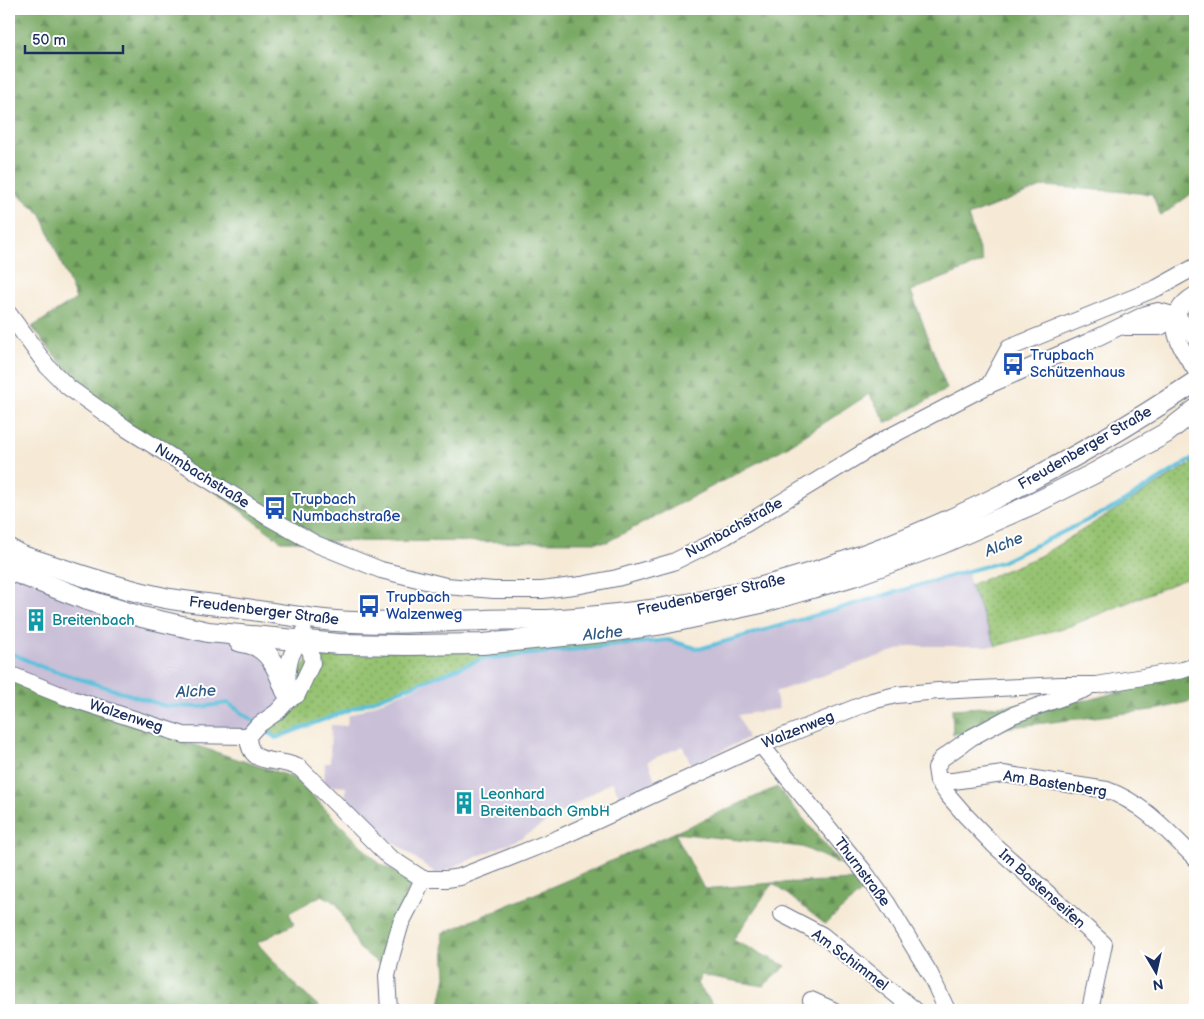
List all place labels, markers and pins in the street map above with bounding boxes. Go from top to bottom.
place label: Trupbach Schützenhaus [1030,346,1126,382]
bus stop icon: Trupbach Schützenhaus [1000,351,1026,377]
place label: Trupbach Numbachstraße [292,490,400,526]
bus stop icon: Trupbach Numbachstraße [262,495,288,521]
place label: Trupbach Walzenweg [386,588,462,624]
bus stop icon: Trupbach Walzenweg [356,593,382,619]
building icon: Breitenbach [23,607,49,633]
place label: Breitenbach [52,611,135,630]
place label: Leonhard Breitenbach GmbH [480,785,610,821]
building icon: Leonhard Breitenbach GmbH [451,790,477,816]

